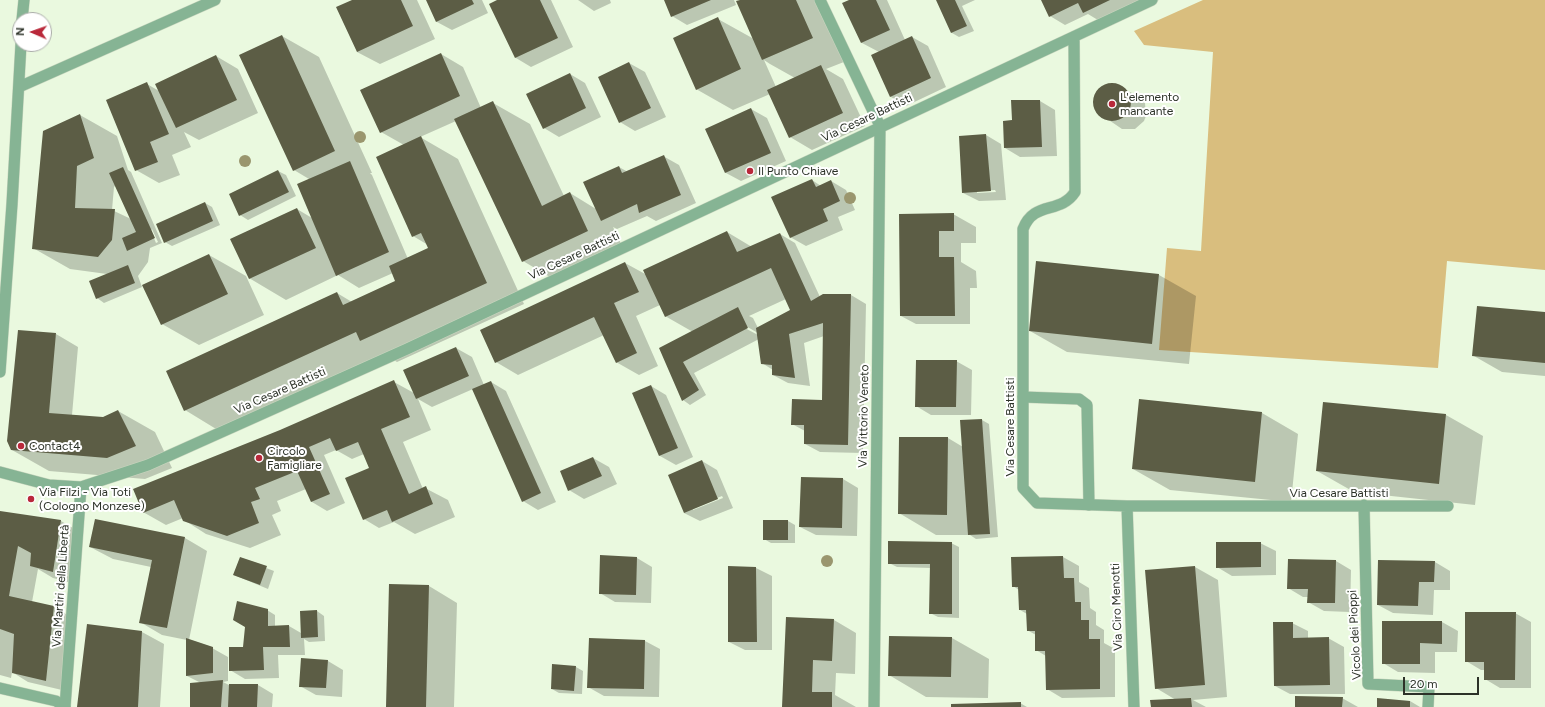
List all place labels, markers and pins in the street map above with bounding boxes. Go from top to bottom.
place label: L'elemento mancante [1120,90,1179,118]
marker: L'elemento mancante [1107,99,1117,109]
place label: Il Punto Chiave [758,164,838,178]
marker: Il Punto Chiave [745,166,755,176]
place label: Contact4 [29,439,80,453]
marker: Contact4 [16,441,26,451]
place label: Circolo Famigliare [267,444,322,472]
marker: Circolo Famigliare [254,453,264,463]
place label: Via Filzi - Via Toti (Cologno Monzese) [39,485,145,513]
marker: Via Filzi - Via Toti (Cologno Monzese) [26,494,36,504]

